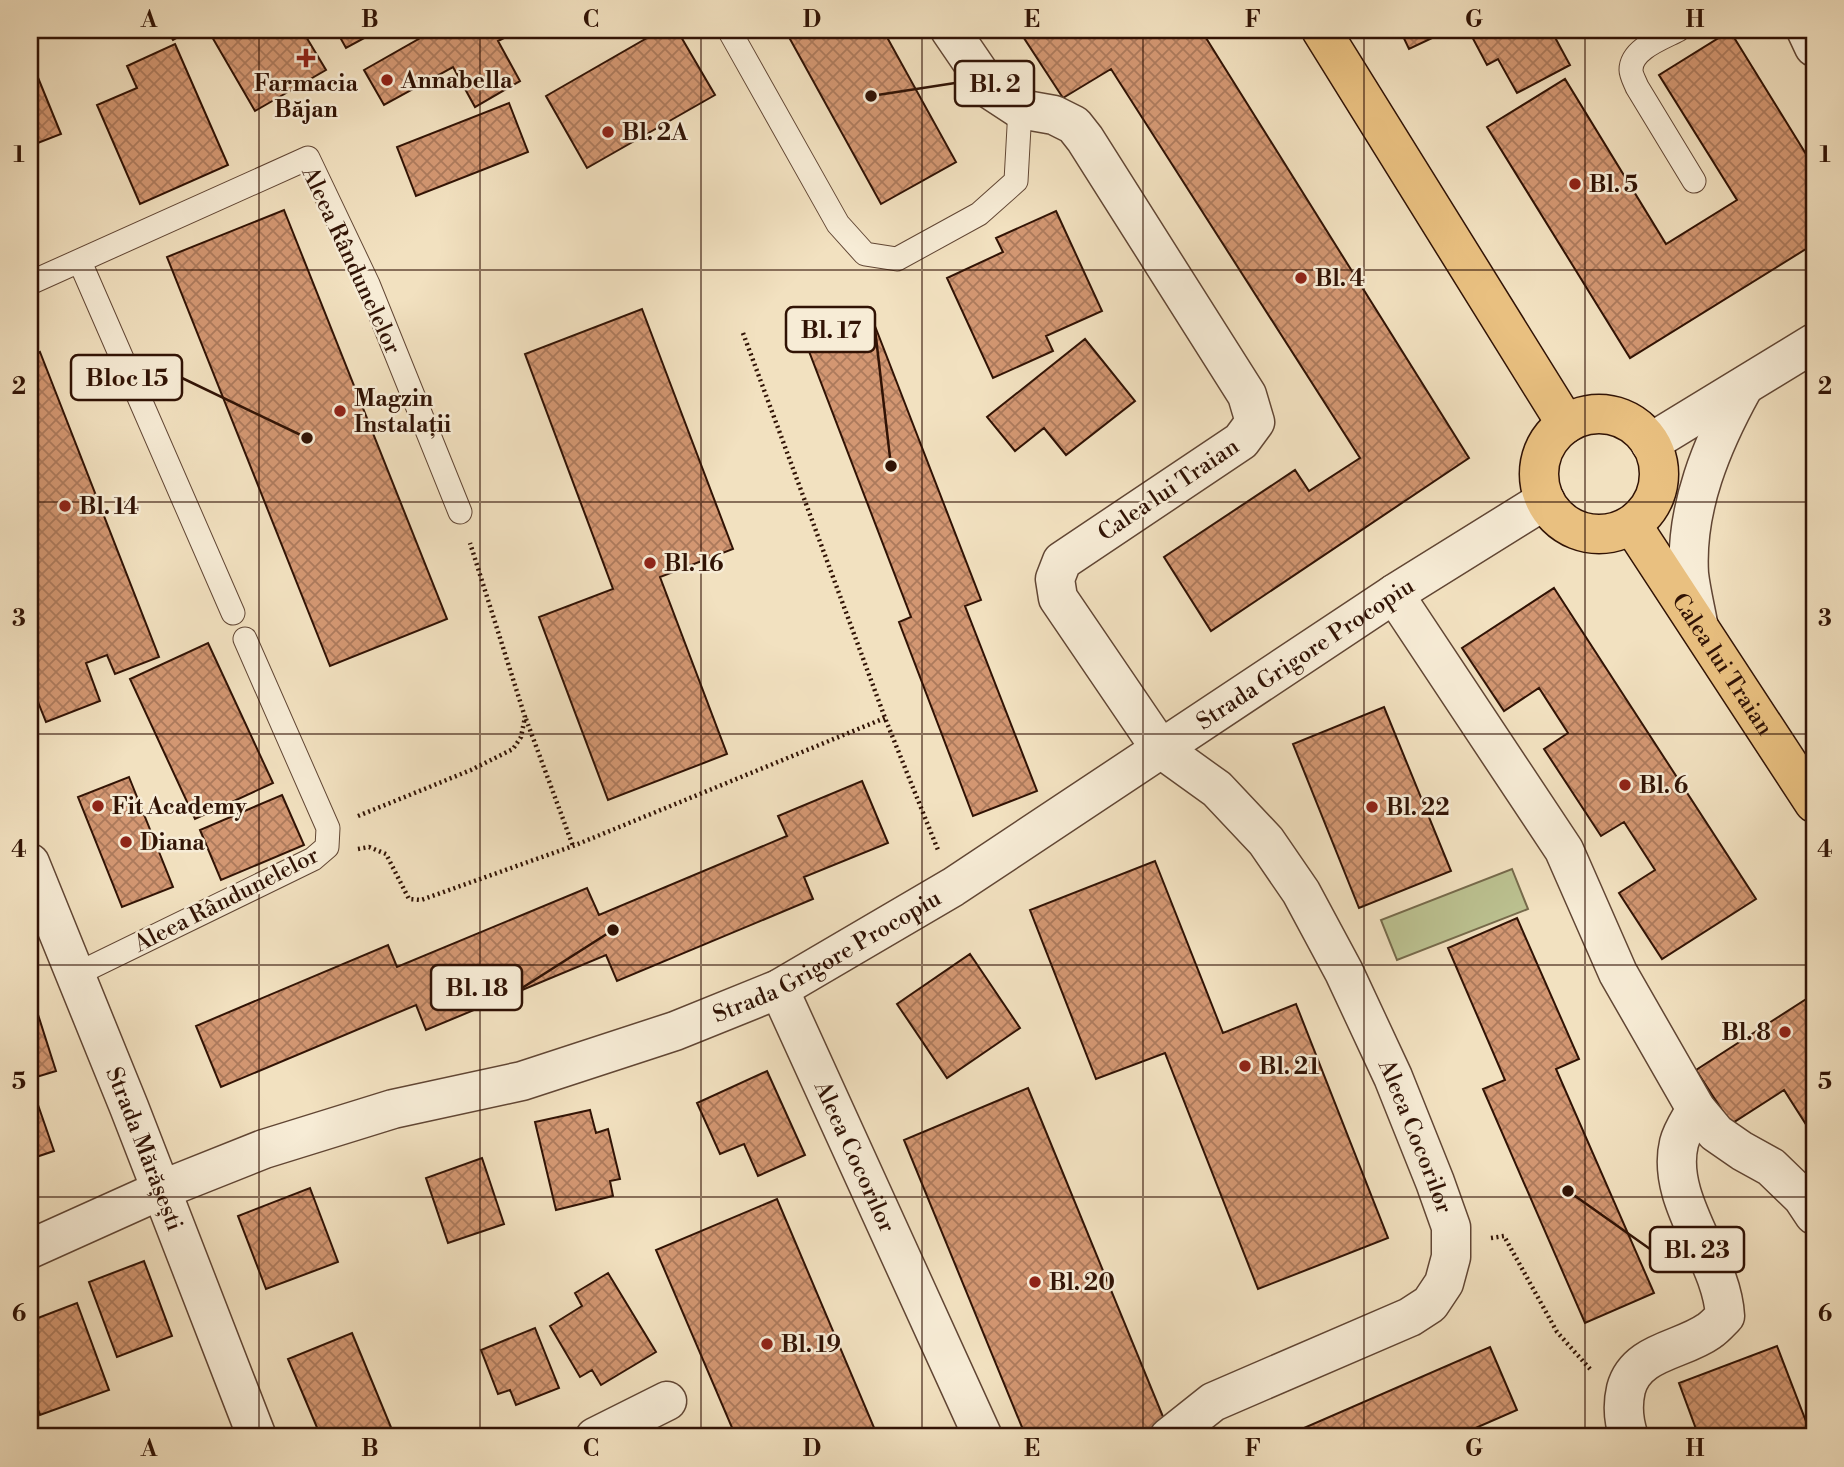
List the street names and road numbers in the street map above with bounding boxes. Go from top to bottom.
street label: Aleea Rândunelelor [295,161,407,359]
street label: Calea lui Traian [1093,432,1245,547]
street label: Strada Grigore Procopiu [1192,572,1420,736]
street label: Calea lui Traian [1665,588,1779,741]
street label: Aleea Rândunelelor [129,841,324,959]
street label: Strada Grigore Procopiu [709,884,946,1029]
street label: Aleea Cocorilor [1371,1054,1458,1217]
street label: Strada Mărășești [99,1063,189,1235]
street label: Aleea Cocorilor [807,1076,901,1237]

